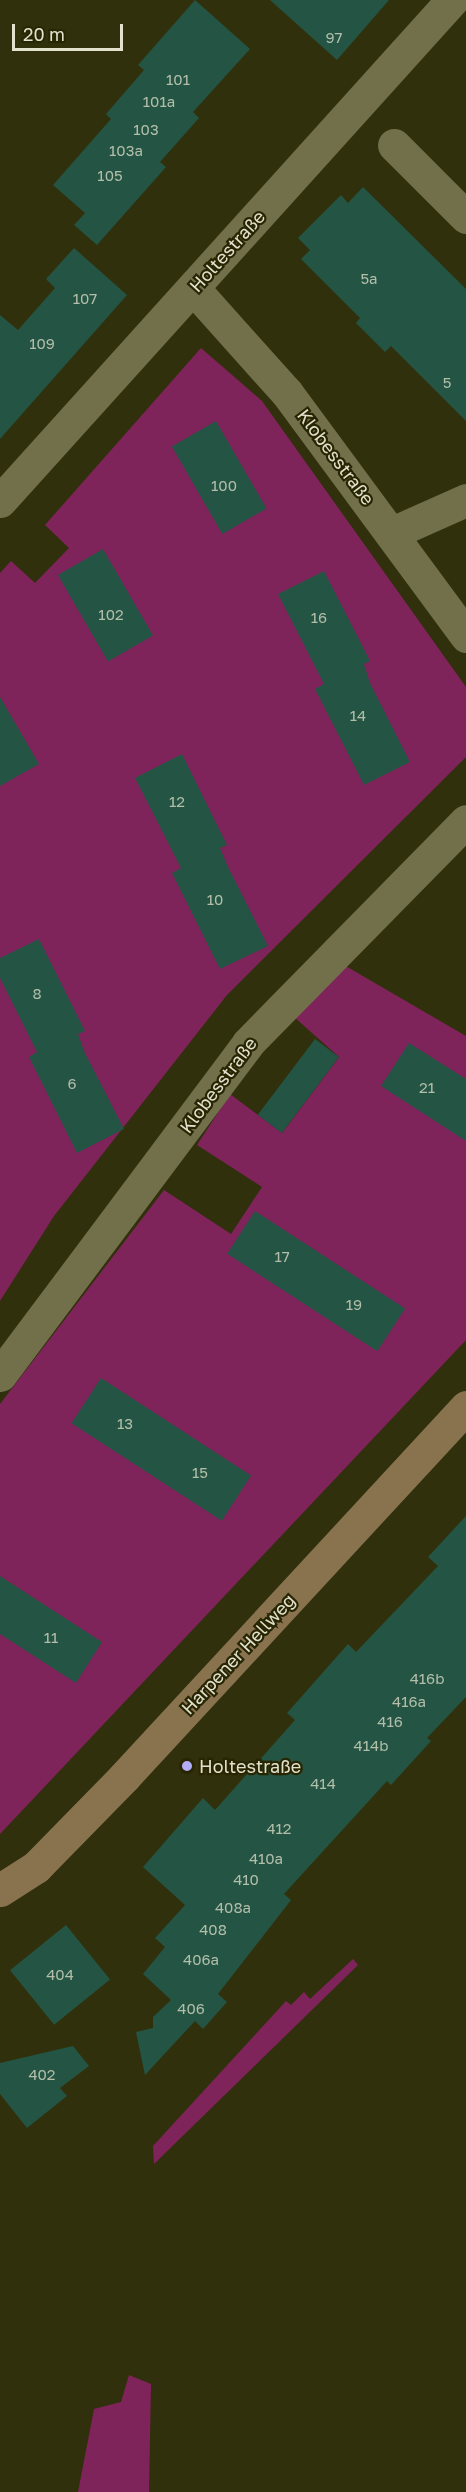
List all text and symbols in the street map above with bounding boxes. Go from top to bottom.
scale bar [15,12,126,50]
text: 20 m [23,23,65,45]
house number: 97 [325,29,343,47]
house number: 101 [166,71,190,89]
house number: 101a [143,93,175,111]
house number: 103 [133,121,159,139]
house number: 103a [109,142,143,160]
house number: 105 [97,167,123,185]
street label: Holtestraße [185,206,269,296]
house number: 5a [360,270,378,288]
house number: 107 [73,290,97,308]
house number: 109 [29,335,55,353]
house number: 5 [443,374,451,392]
street label: Klobesstraße [293,405,379,509]
house number: 100 [211,477,237,495]
house number: 102 [98,606,124,624]
house number: 16 [311,609,327,627]
house number: 14 [350,707,366,725]
house number: 12 [169,793,185,811]
house number: 10 [207,891,223,909]
house number: 8 [32,985,42,1003]
street label: Klobesstraße [175,1033,261,1137]
house number: 6 [67,1075,77,1093]
house number: 21 [419,1079,435,1097]
house number: 17 [274,1248,290,1266]
house number: 19 [346,1296,362,1314]
house number: 13 [117,1415,133,1433]
house number: 15 [192,1464,208,1482]
street label: Harpener Hellweg [177,1589,299,1719]
house number: 11 [44,1629,58,1647]
house number: 416b [410,1670,444,1688]
house number: 416a [392,1693,426,1711]
house number: 416 [377,1713,403,1731]
house number: 414b [354,1737,388,1755]
place label: Holtestraße [199,1755,301,1777]
marker: Holtestraße [180,1759,194,1773]
house number: 414 [310,1775,336,1793]
house number: 412 [266,1820,292,1838]
house number: 410a [249,1850,283,1868]
house number: 410 [233,1871,259,1889]
house number: 408a [215,1899,251,1917]
house number: 408 [199,1921,227,1939]
house number: 406a [183,1951,219,1969]
house number: 404 [46,1966,74,1984]
house number: 406 [177,2000,205,2018]
house number: 402 [28,2066,56,2084]

